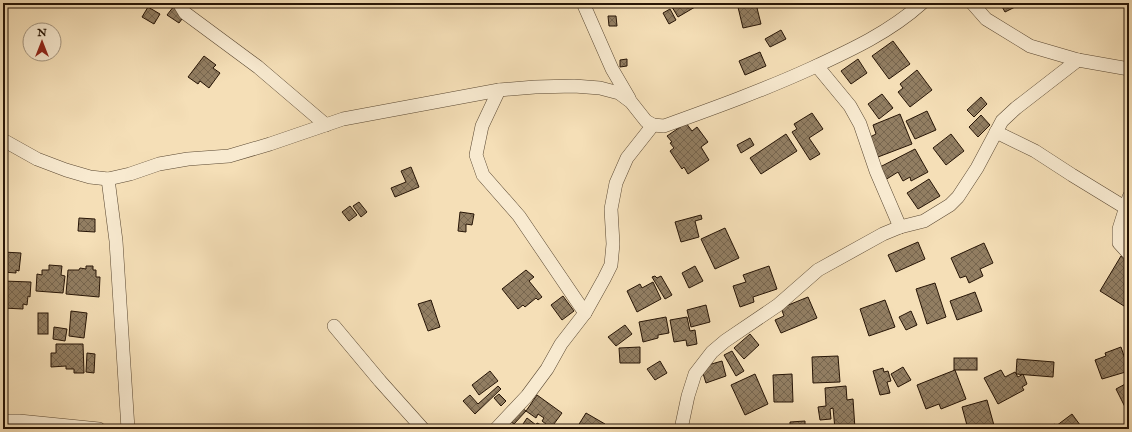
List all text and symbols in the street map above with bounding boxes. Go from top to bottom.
north arrow [22,22,62,62]
text: N [36,26,47,40]

